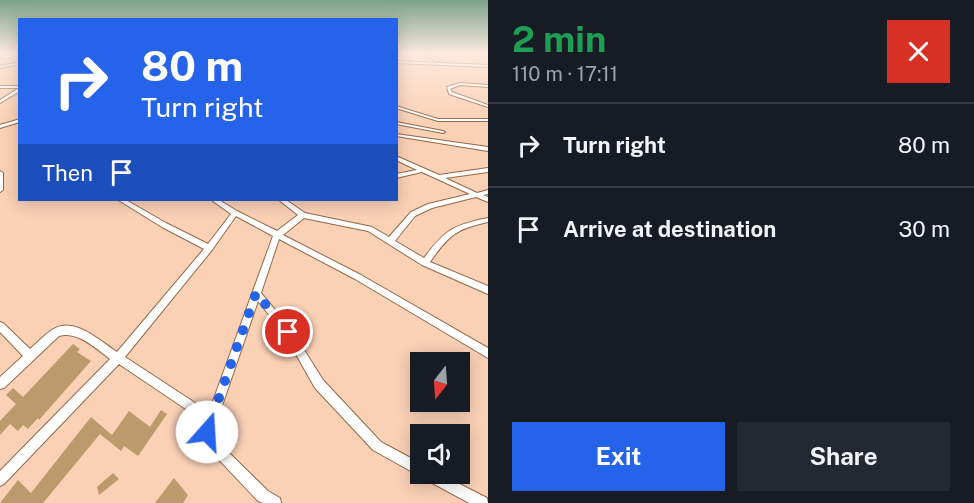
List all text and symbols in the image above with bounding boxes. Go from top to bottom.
text: 2 min [512,18,606,60]
button: close [887,20,950,83]
text: 80 m [141,41,243,90]
icon: right [42,42,120,120]
text: 110 m · 17:11 [512,62,618,86]
text: Turn right [141,91,264,123]
icon: right [512,129,545,162]
text: Turn right [563,132,666,158]
text: 80 m [898,132,950,158]
icon: arrive [105,156,138,189]
text: Then [42,160,93,186]
icon: arrive [512,213,545,246]
text: Arrive at destination [563,216,776,242]
text: 30 m [898,216,950,242]
pin [262,306,313,357]
icon: arrive [271,315,304,348]
north arrow [410,352,470,412]
map controls [410,352,470,484]
position arrow [175,400,239,464]
button: Exit [512,422,725,491]
button: Share [737,422,950,491]
button: sound [410,424,470,484]

